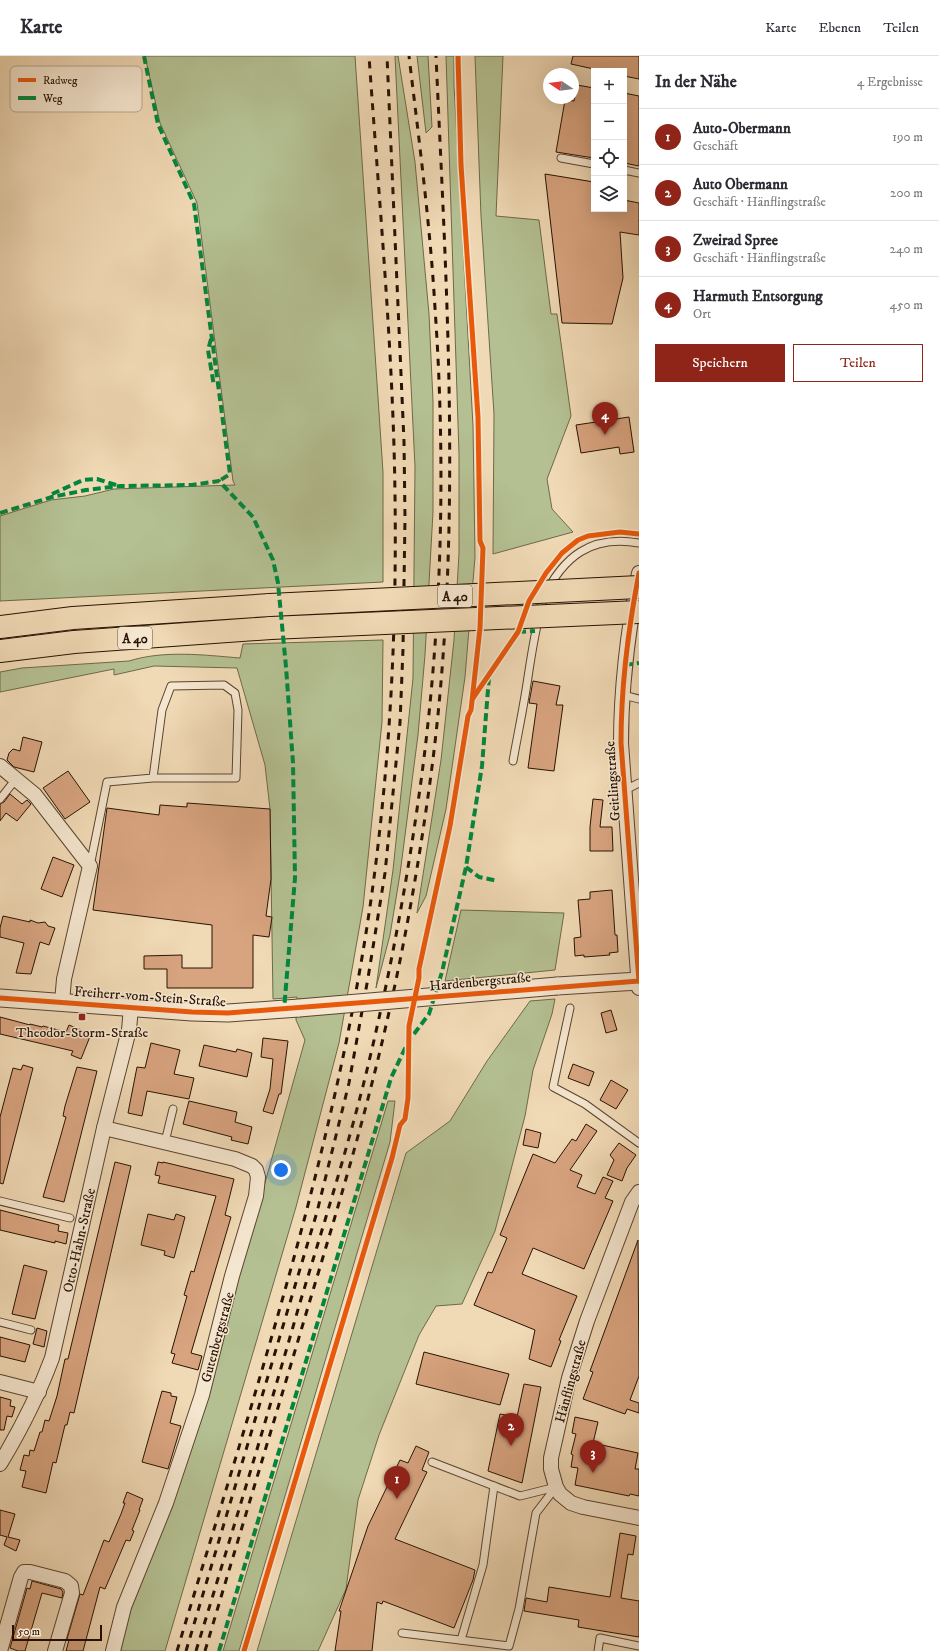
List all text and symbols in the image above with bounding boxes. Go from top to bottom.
text: Karte [20,16,62,39]
text: Karte [765,19,796,37]
text: Ebenen [818,19,861,37]
text: Teilen [883,19,919,37]
legend [10,66,142,112]
north arrow [543,68,579,104]
map controls [591,68,627,212]
button: + [591,68,627,104]
text: In der Nähe [655,71,737,93]
text: Radweg [43,74,78,88]
text: 4 Ergebnisse [857,74,923,90]
text: Weg [42,92,63,106]
button: − [591,104,627,140]
text: Auto-Obermann [693,119,791,138]
text: 1 [666,129,670,145]
text: 190 m [892,129,923,145]
text: Geschäft [693,138,738,154]
button: locate [591,140,627,176]
text: Auto Obermann [693,175,788,194]
button: layers [591,176,627,212]
text: 2 [665,185,671,201]
text: 200 m [890,185,923,201]
text: Geschäft · Hänflingstraße [693,194,826,210]
text: Zweirad Spree [693,231,778,250]
text: 3 [666,241,670,257]
text: 240 m [890,241,923,257]
text: Geschäft · Hänflingstraße [693,250,826,266]
text: Harmuth Entsorgung [693,287,823,306]
text: 4 [664,297,672,313]
text: 450 m [890,297,923,313]
text: Ort [693,306,711,322]
button: Speichern [655,344,785,382]
button: Teilen [793,344,923,382]
pin: 4 [592,402,618,435]
road number: A 40 [438,585,472,607]
road number: A 40 [118,627,152,649]
street label: Geitlingstraße [601,740,625,822]
street label: Hardenbergstraße [429,969,532,995]
street label: Freiherr-vom-Stein-Straße [73,983,227,1011]
marker: Theodor-Storm-Straße [77,1012,87,1022]
place label: Theodor-Storm-Straße [16,1024,148,1042]
your location [271,1160,291,1180]
street label: Otto-Hahn-Straße [59,1186,100,1294]
street label: Gutenbergstraße [197,1290,239,1385]
street label: Hänflingstraße [551,1338,591,1425]
pin: 2 [498,1413,524,1446]
pin: 3 [580,1440,606,1473]
pin: 1 [384,1466,410,1499]
scale bar [12,1623,102,1642]
text: 50 m [18,1625,40,1639]

